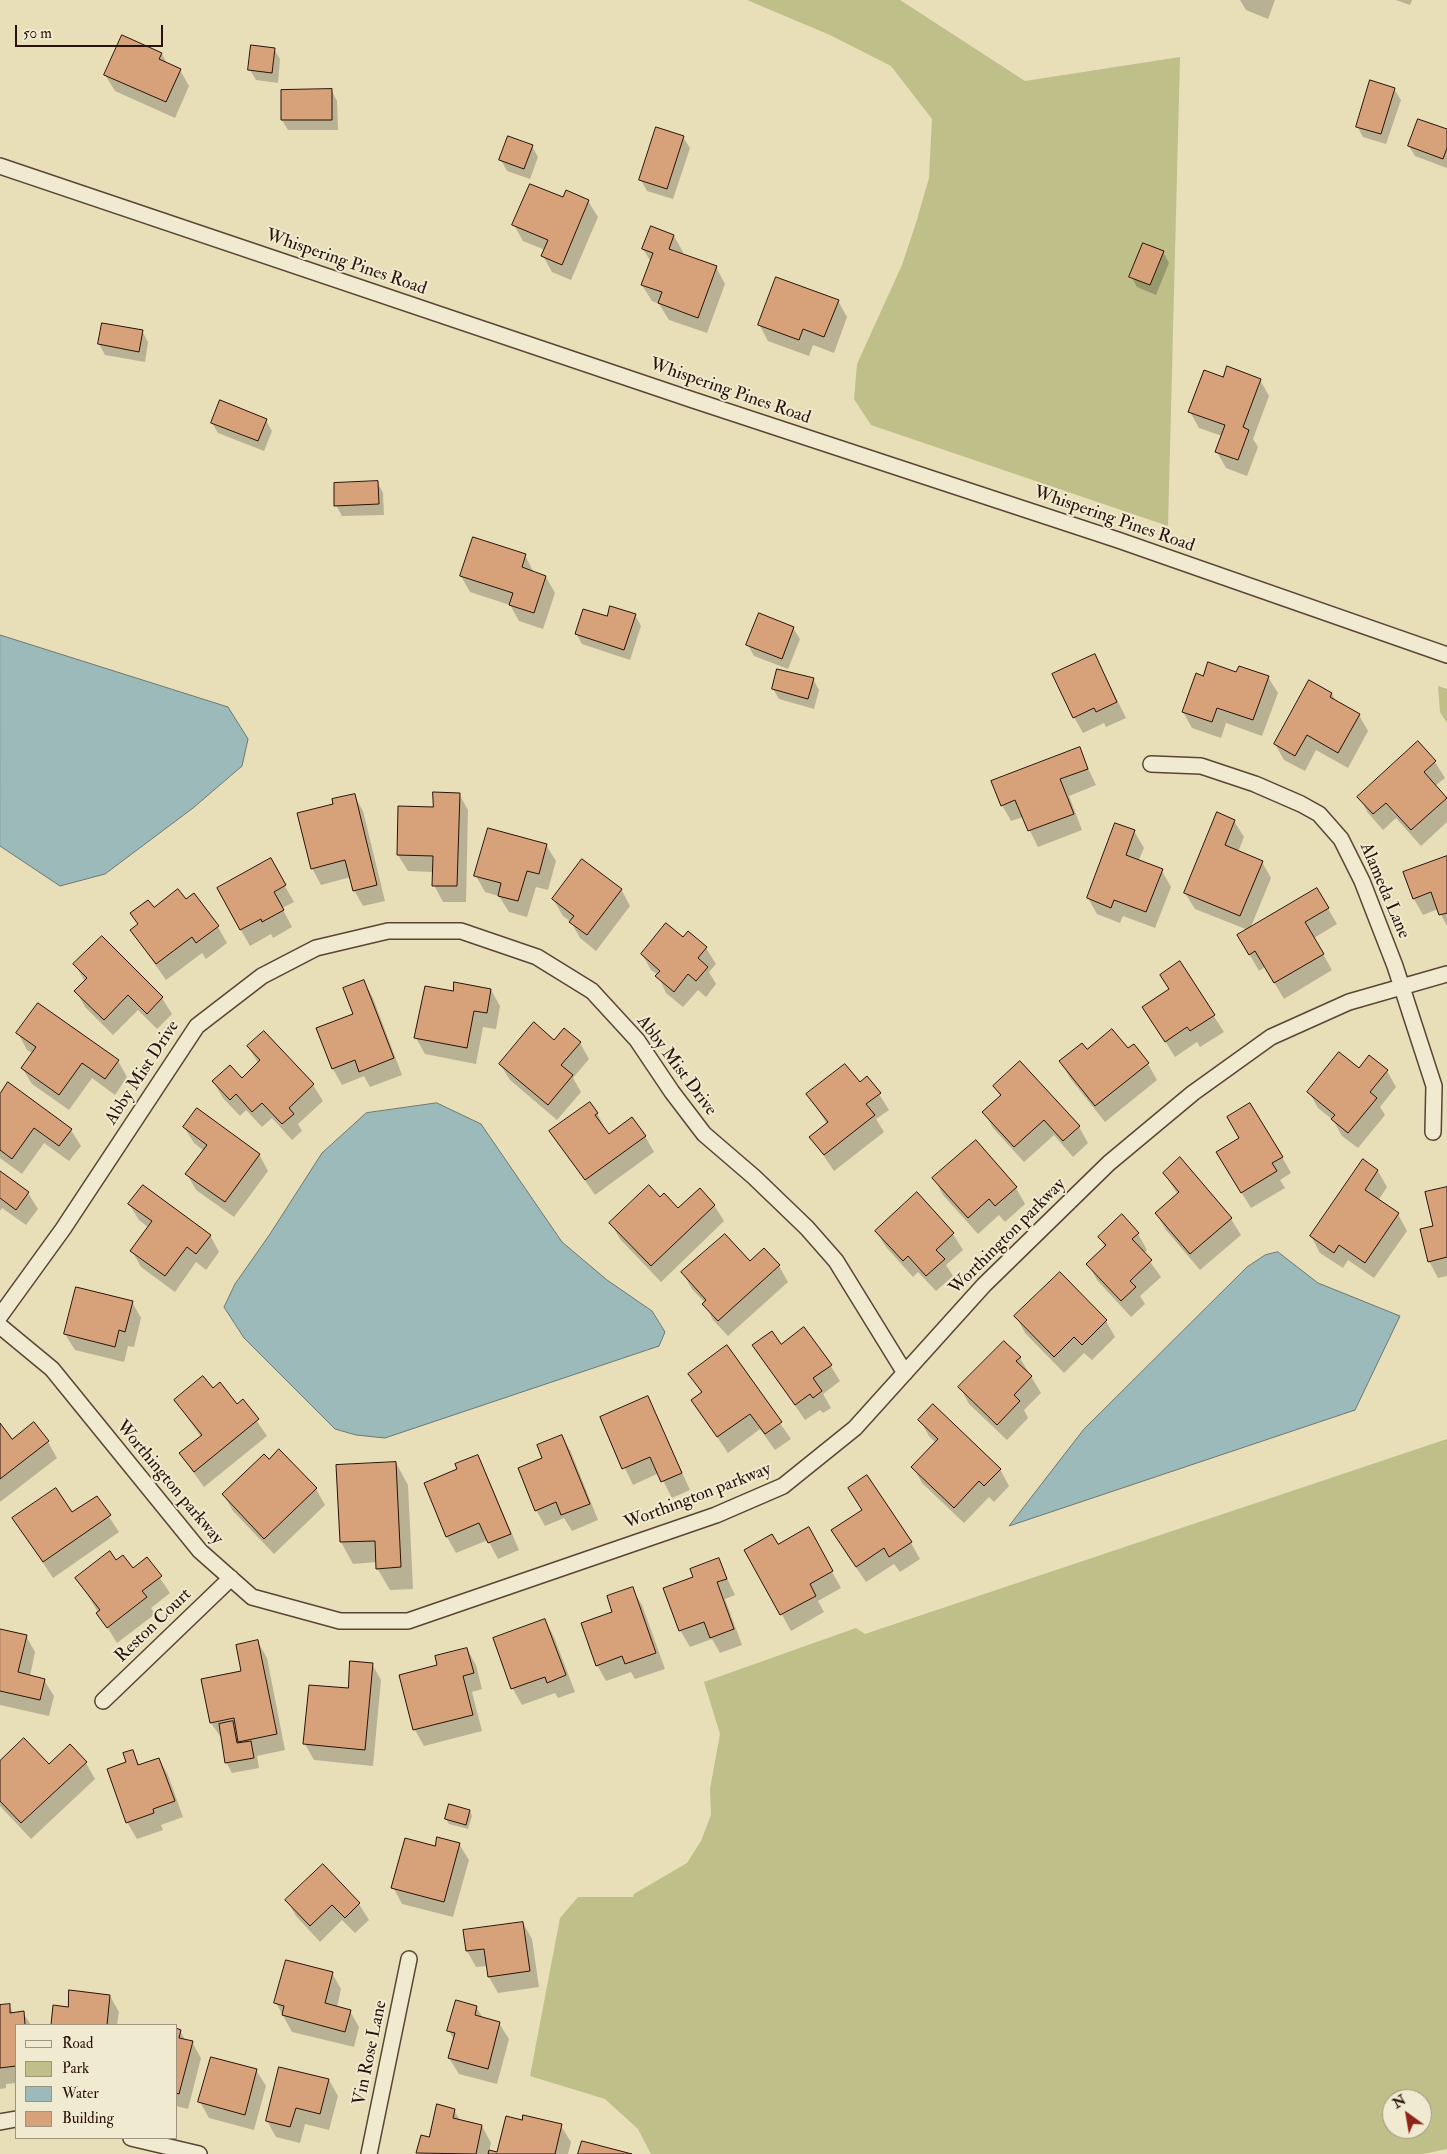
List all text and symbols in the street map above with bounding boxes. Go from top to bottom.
scale bar [18,15,165,47]
text: 50 m [23,24,52,43]
street label: Whispering Pines Road [263,225,429,301]
street label: Whispering Pines Road [647,354,813,430]
street label: Whispering Pines Road [1031,482,1197,558]
street label: Alameda Lane [1354,840,1414,942]
street label: Abby Mist Drive [631,1012,721,1120]
street label: Abby Mist Drive [101,1017,185,1129]
street label: Worthington parkway [945,1174,1071,1300]
street label: Worthington parkway [111,1416,227,1550]
street label: Worthington parkway [622,1459,774,1535]
street label: Reston Court [111,1584,197,1668]
street label: Vin Rose Lane [349,1999,393,2107]
legend [15,2024,178,2139]
text: Road [62,2034,93,2053]
text: Park [62,2059,89,2078]
text: Water [62,2084,99,2103]
north arrow [1382,2089,1432,2139]
text: N [1389,2091,1409,2112]
text: Building [62,2109,114,2128]

